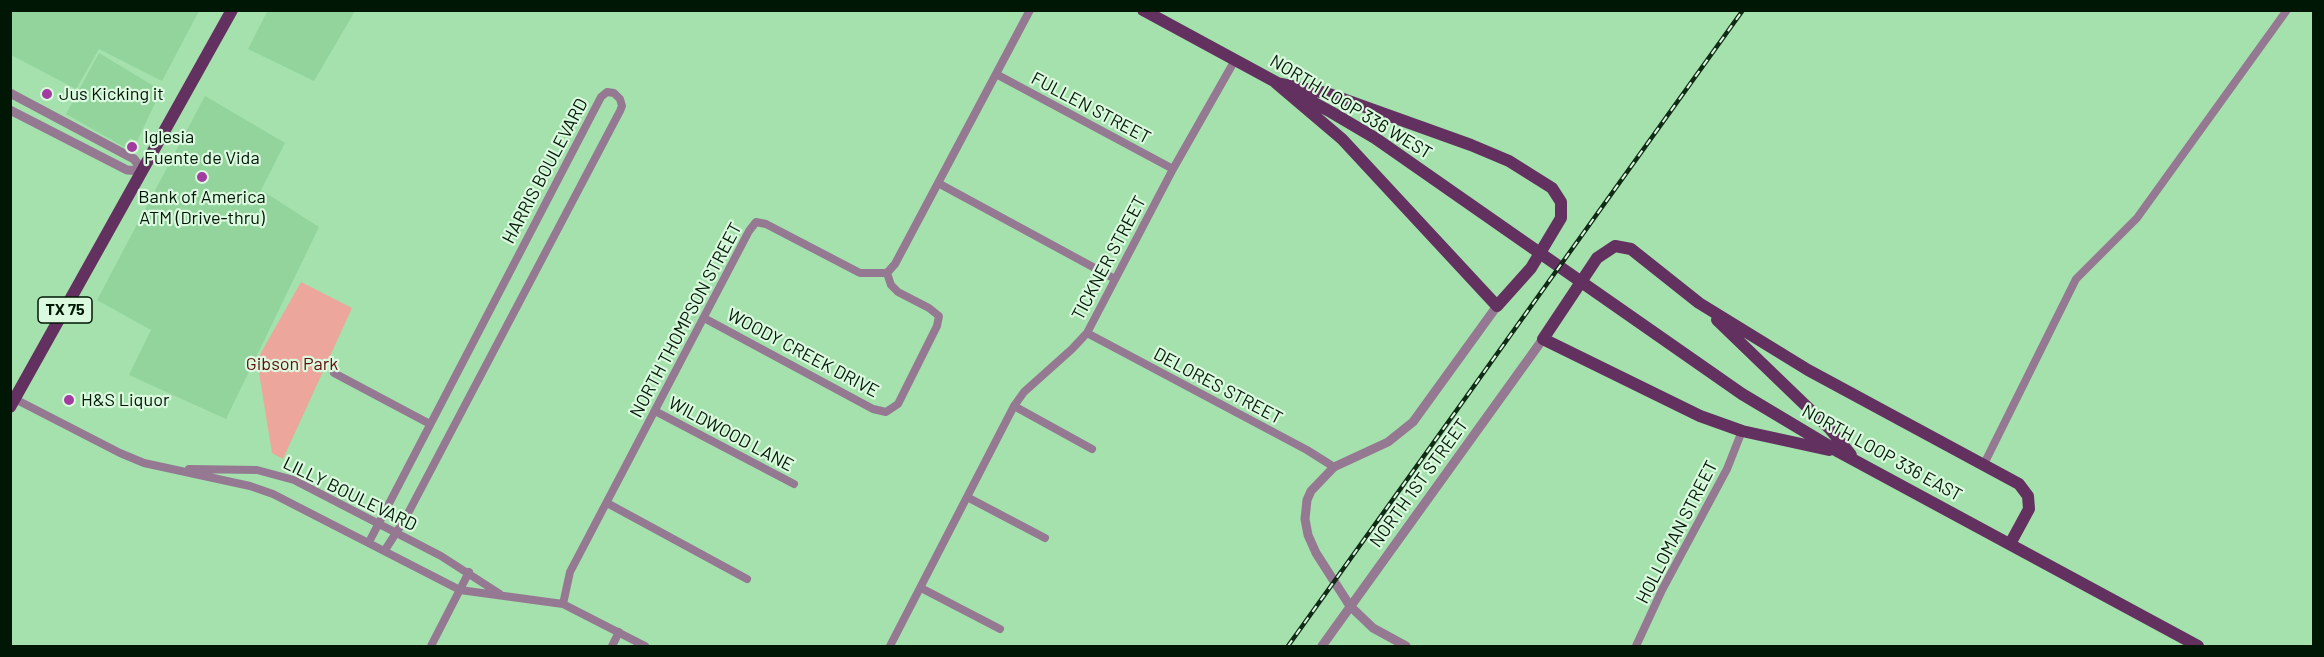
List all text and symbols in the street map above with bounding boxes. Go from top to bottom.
street label: NORTH LOOP 336 WEST [1266,50,1436,164]
street label: FULLEN STREET [1027,67,1155,149]
place label: Jus Kicking it [59,83,164,105]
marker: Jus Kicking it [40,87,54,101]
street label: HARRIS BOULEVARD [498,95,592,247]
place label: Iglesia Fuente de Vida [144,126,260,168]
marker: Iglesia Fuente de Vida [125,140,139,154]
marker: Bank of America ATM (Drive-thru) [195,170,209,184]
place label: Bank of America ATM (Drive-thru) [138,186,266,228]
street label: TICKNER STREET [1067,192,1151,324]
street label: NORTH THOMPSON STREET [625,219,747,421]
road number: TX 75 [38,297,92,323]
street label: WOODY CREEK DRIVE [723,304,883,402]
street label: DELORES STREET [1150,343,1286,429]
park label: Gibson Park [246,353,338,375]
place label: H&S Liquor [81,389,169,411]
street label: WILDWOOD LANE [665,392,797,476]
marker: H&S Liquor [62,393,76,407]
street label: NORTH LOOP 336 EAST [1798,400,1966,506]
street label: NORTH 1ST STREET [1365,414,1473,552]
street label: LILLY BOULEVARD [280,452,420,536]
street label: HOLLOMAN STREET [1632,457,1722,607]

